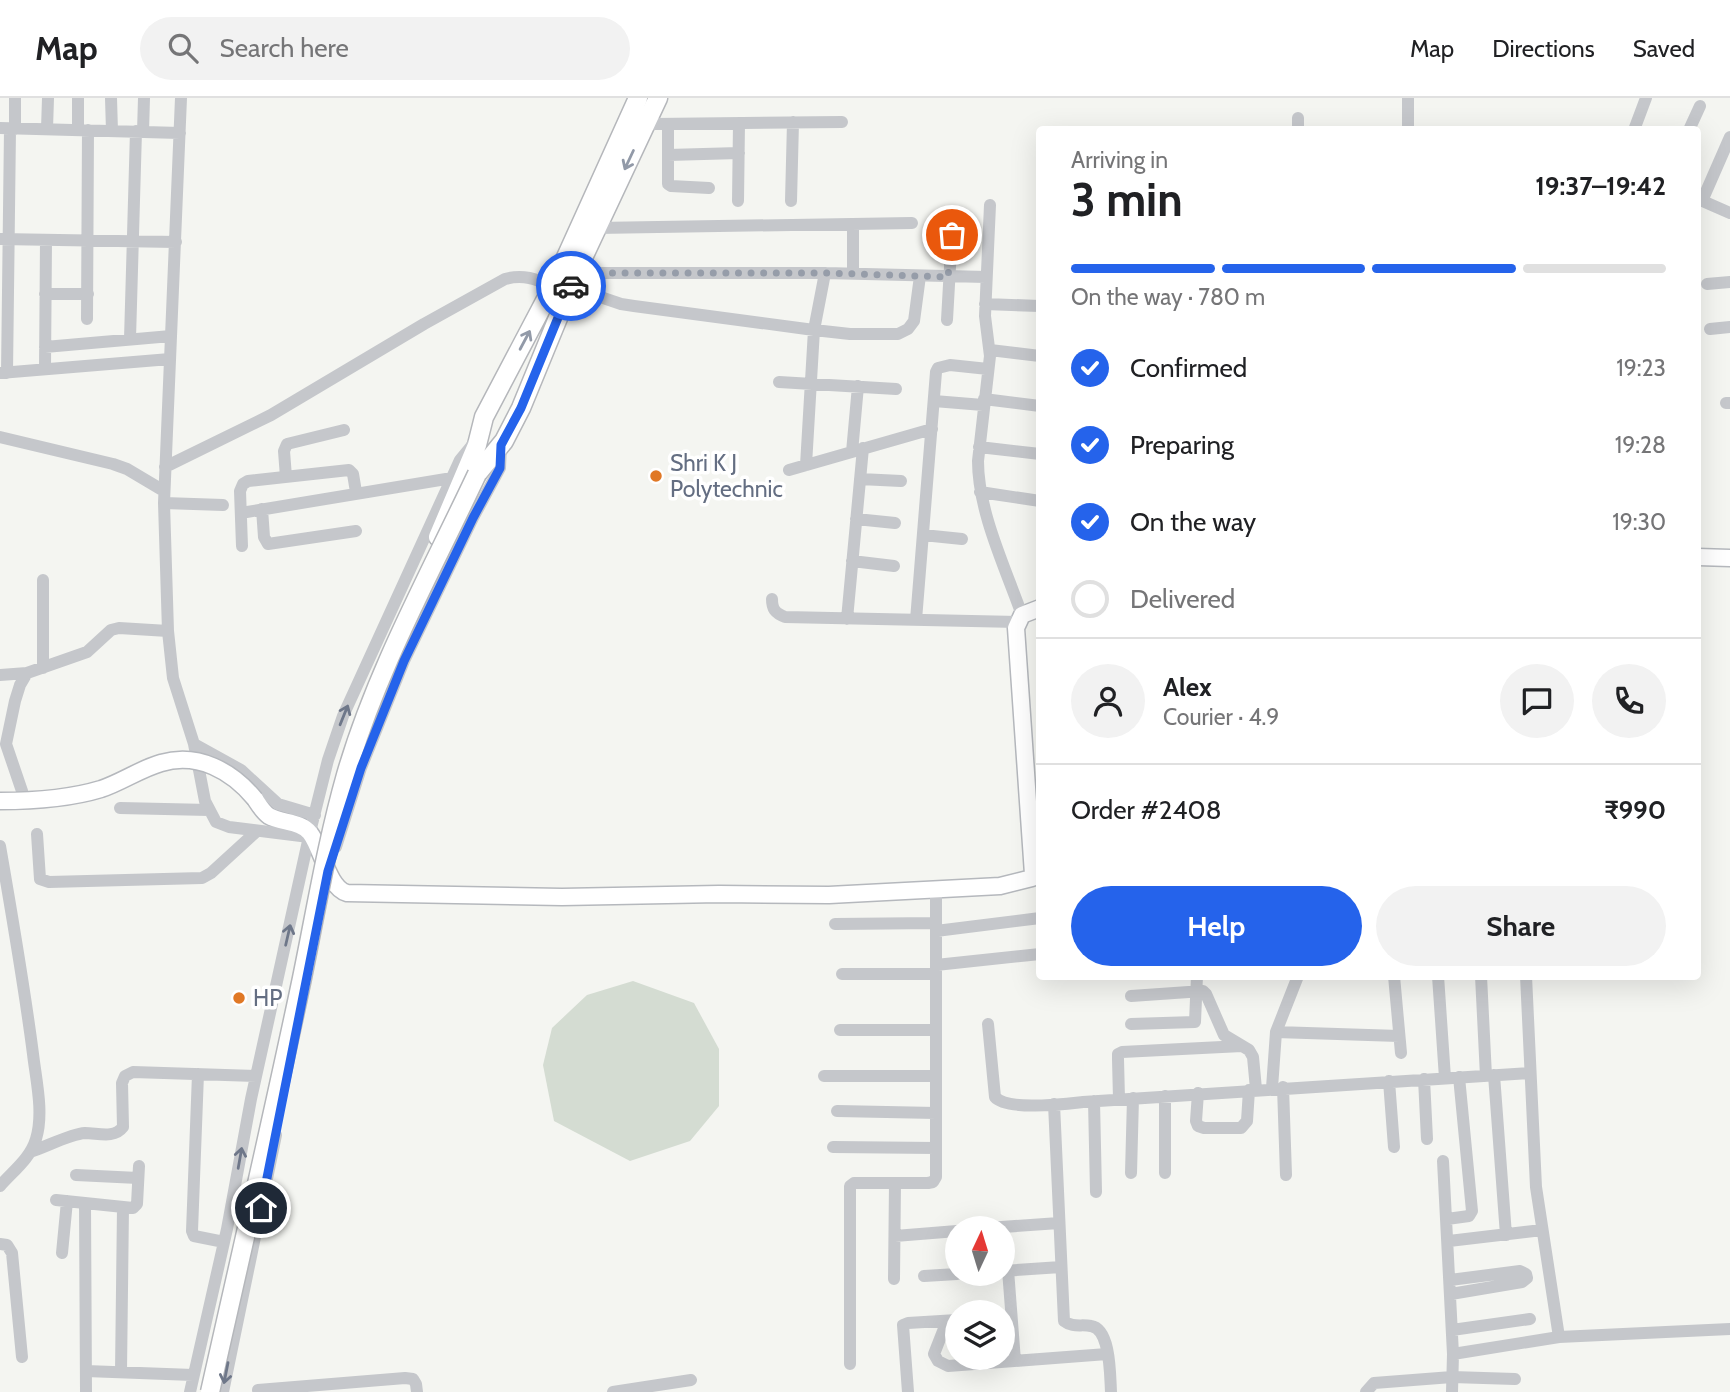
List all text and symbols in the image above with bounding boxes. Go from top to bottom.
search box [140,17,630,80]
text: Map [35,28,98,68]
icon: search [164,29,202,67]
text: Search here [220,32,349,64]
text: Map [1410,34,1454,63]
text: Directions [1492,34,1595,63]
text: Saved [1633,34,1695,63]
text: Arriving in [1071,146,1168,174]
one-way arrow [622,149,635,170]
text: 19:37–19:42 [1535,170,1666,202]
text: 3 min [1071,172,1183,228]
pin [922,205,982,265]
icon: bag [933,216,971,254]
courier [536,251,606,321]
icon: car [552,267,590,305]
text: On the way · 780 m [1071,283,1265,311]
one-way arrow [518,330,532,351]
icon: check [1071,349,1109,387]
text: Confirmed [1130,352,1247,384]
text: 19:23 [1616,354,1666,382]
icon: check [1071,426,1109,464]
text: Preparing [1130,429,1234,461]
text: 19:28 [1615,431,1666,459]
place label: Shri K J Polytechnic [670,449,783,503]
marker: Shri K J Polytechnic [648,468,664,484]
icon: check [1071,503,1109,541]
text: On the way [1130,506,1256,538]
text: 19:30 [1612,508,1666,536]
text: Delivered [1130,583,1235,615]
button: person [1071,664,1145,738]
button: chat [1500,664,1574,738]
button: phone [1592,664,1666,738]
text: Alex [1163,671,1212,703]
text: Courier · 4.9 [1163,703,1279,731]
one-way arrow [338,705,351,727]
text: Order #2408 [1071,794,1221,826]
text: ₹990 [1604,794,1666,826]
button: Help [1071,886,1362,966]
button: Share [1376,886,1666,966]
one-way arrow [282,924,295,947]
place label: HP [253,984,282,1012]
marker: HP [231,990,247,1006]
one-way arrow [234,1147,248,1170]
pin [231,1178,291,1238]
icon: home [242,1189,280,1227]
north arrow [945,1216,1015,1286]
map controls [945,1216,1015,1370]
button: layers [945,1300,1015,1370]
one-way arrow [219,1361,233,1384]

